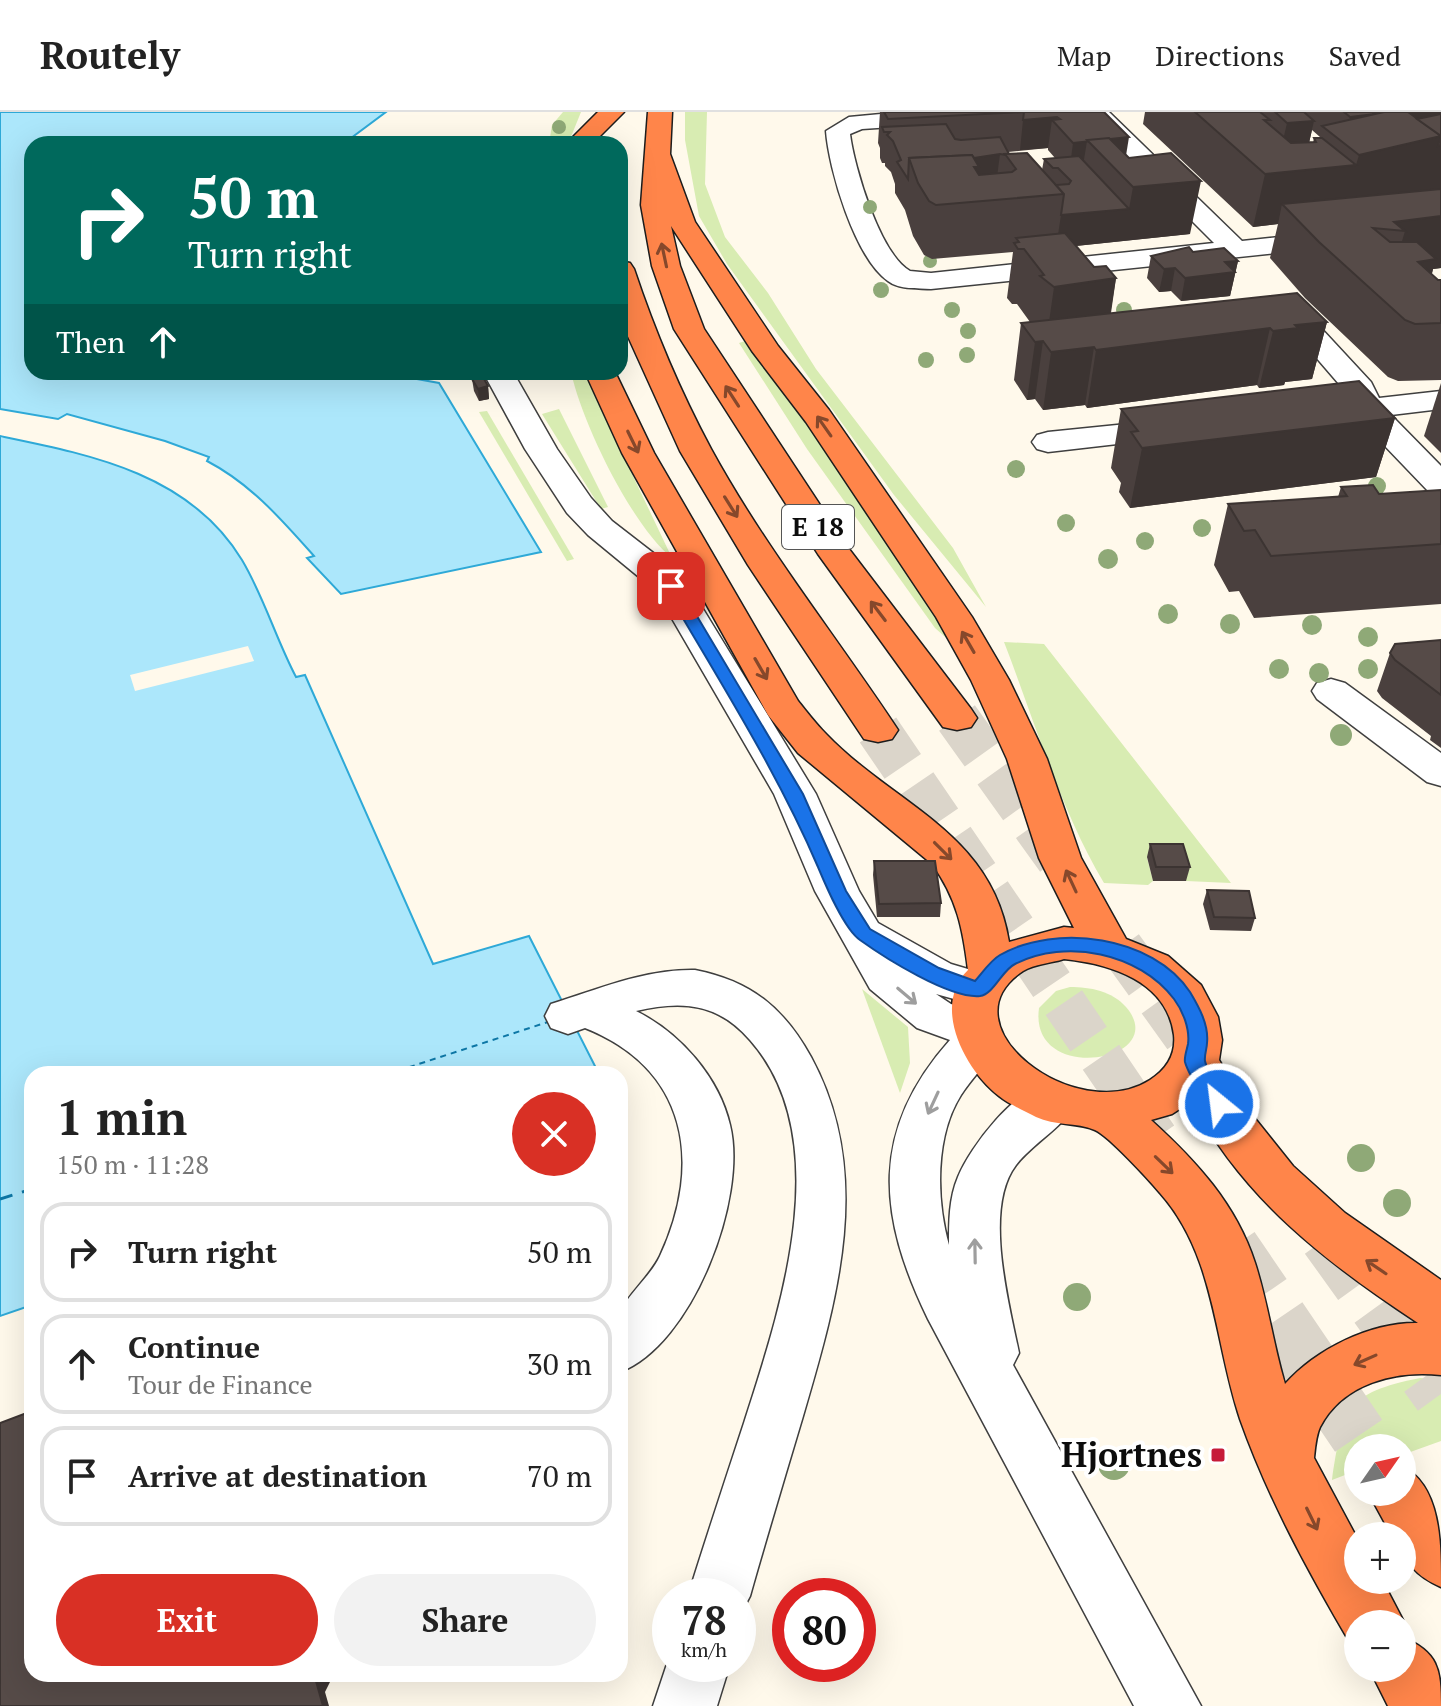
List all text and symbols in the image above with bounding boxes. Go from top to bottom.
text: Routely [40,30,180,80]
text: Map [1057,37,1111,74]
text: Directions [1155,37,1285,74]
text: Saved [1329,37,1401,74]
text: 50 m [188,160,318,234]
icon: right [56,168,160,272]
text: Turn right [188,231,352,278]
one-way arrow [656,243,671,268]
icon: ahead [141,320,185,364]
text: Then [56,322,125,362]
one-way arrow [723,385,740,407]
one-way arrow [816,416,832,438]
one-way arrow [626,430,641,454]
one-way arrow [724,495,740,518]
road number: E 18 [782,505,854,549]
pin [637,552,705,620]
icon: arrive [649,564,693,608]
one-way arrow [869,601,886,622]
one-way arrow [960,631,976,654]
one-way arrow [753,657,769,680]
one-way arrow [932,840,952,860]
one-way arrow [1063,869,1078,893]
one-way arrow [896,987,916,1005]
position arrow [1177,1062,1261,1146]
text: 1 min [56,1085,187,1149]
one-way arrow [925,1091,940,1115]
button: close [512,1092,596,1176]
text: 150 m · 11:28 [56,1147,209,1181]
one-way arrow [1154,1155,1173,1174]
icon: right [60,1230,104,1274]
text: Turn right [128,1232,277,1272]
text: 50 m [527,1232,592,1272]
one-way arrow [968,1238,983,1265]
one-way arrow [1365,1258,1387,1275]
text: Continue [128,1327,260,1367]
icon: ahead [60,1342,104,1386]
text: 30 m [527,1344,592,1384]
one-way arrow [1354,1353,1378,1368]
text: Tour de Finance [128,1367,313,1401]
place label: Hjortnes [1061,1432,1202,1477]
north arrow [1344,1434,1416,1506]
map controls [1344,1434,1416,1682]
marker: Hjortnes [1209,1446,1227,1464]
icon: arrive [60,1454,104,1498]
text: Arrive at destination [128,1456,427,1496]
text: 70 m [527,1456,592,1496]
one-way arrow [1305,1506,1320,1530]
button: + [1344,1522,1416,1594]
button: Exit [56,1574,318,1666]
button: Share [334,1574,596,1666]
speed limit sign: 80 [772,1578,876,1682]
text: 78 [681,1593,727,1646]
button: − [1344,1610,1416,1682]
text: km/h [681,1636,727,1663]

